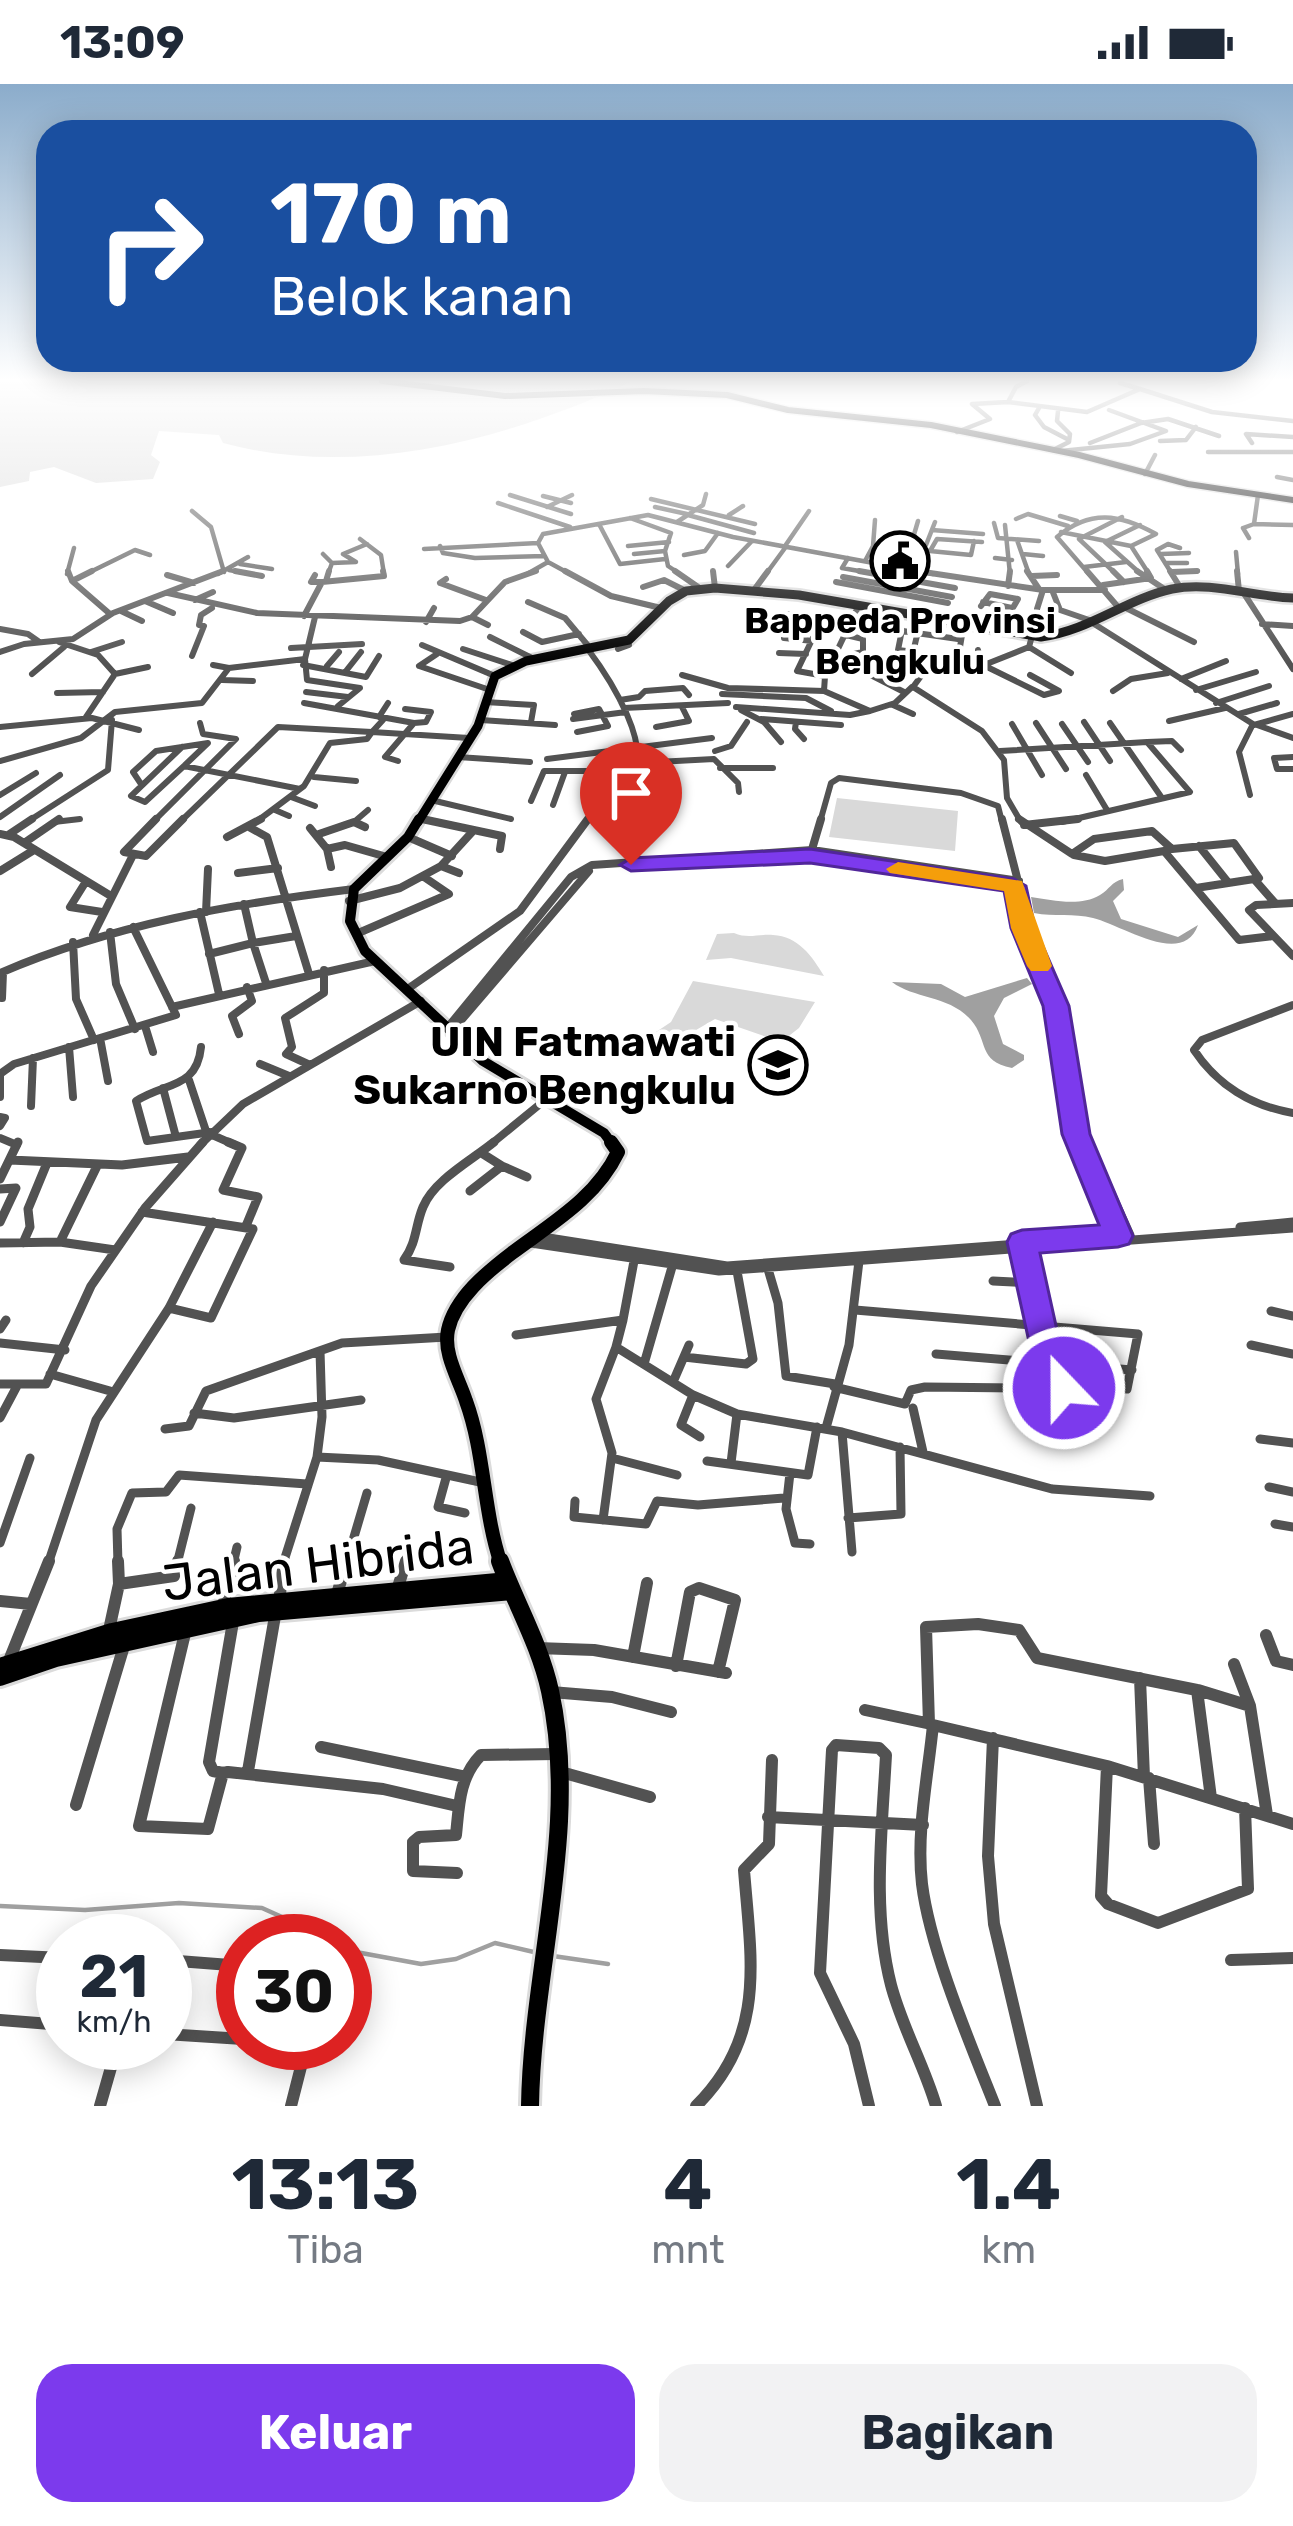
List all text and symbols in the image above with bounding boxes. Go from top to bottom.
text: 13:09 [60,16,185,69]
text: 170 m [270,164,512,264]
icon: right [72,168,228,324]
text: Belok kanan [270,265,573,329]
public building icon: Bappeda Provinsi Bengkulu [869,530,931,592]
place label: Bappeda Provinsi Bengkulu [744,599,1056,683]
pin [580,742,682,865]
icon: arrive [598,760,664,826]
place label: UIN Fatmawati Sukarno Bengkulu [353,1017,736,1115]
school or university icon: UIN Fatmawati Sukarno Bengkulu [747,1034,809,1096]
position arrow [1001,1325,1127,1451]
street label: Jalan Hibrida [159,1515,477,1614]
speed limit sign: 30 [216,1914,372,2070]
text: 21 [80,1941,148,2012]
text: km/h [77,2004,151,2040]
text: 13:13 [232,2142,419,2227]
text: 4 [663,2142,712,2227]
text: 1.4 [956,2142,1061,2227]
text: Tiba [287,2227,364,2273]
text: mnt [651,2227,724,2273]
text: km [981,2227,1036,2273]
button: Keluar [36,2364,635,2502]
button: Bagikan [659,2364,1257,2502]

